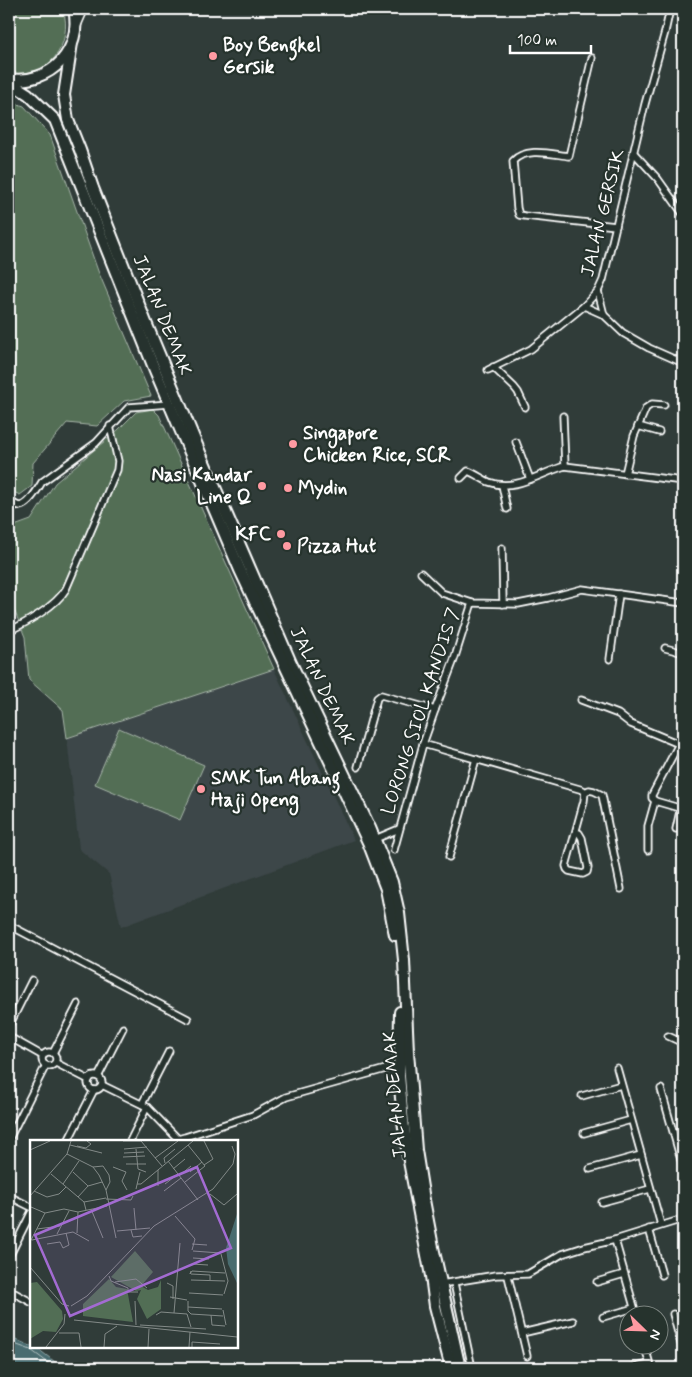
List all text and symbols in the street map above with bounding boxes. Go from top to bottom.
scale bar [510,22,591,54]
text: 100 m [517,31,557,51]
place label: Boy Bengkel Gersik [223,33,321,80]
marker: Boy Bengkel Gersik [207,50,219,62]
street label: JALAN GERSIK [575,146,631,279]
street label: JALAN DEMAK [126,251,198,379]
place label: Singapore Chicken Rice, SCR [303,421,452,468]
marker: Singapore Chicken Rice, SCR [287,438,299,450]
place label: Nasi Kandar Line Q [151,463,253,510]
place label: Mydin [298,476,348,501]
marker: Nasi Kandar Line Q [256,480,268,492]
marker: Mydin [282,482,294,494]
place label: KFC [235,522,272,547]
marker: KFC [275,528,287,540]
place label: Pizza Hut [297,534,376,559]
marker: Pizza Hut [281,540,293,552]
street label: LORONG SIOL KANDIS 7 [376,604,466,818]
street label: JALAN DEMAK [284,623,360,749]
place label: SMK Tun Abang Haji Openg [211,766,340,816]
marker: SMK Tun Abang Haji Openg [195,783,207,795]
street label: JALAN DEMAK [377,1030,413,1160]
inset map [30,1140,238,1347]
north arrow [620,1304,670,1354]
text: N [645,1327,665,1342]

